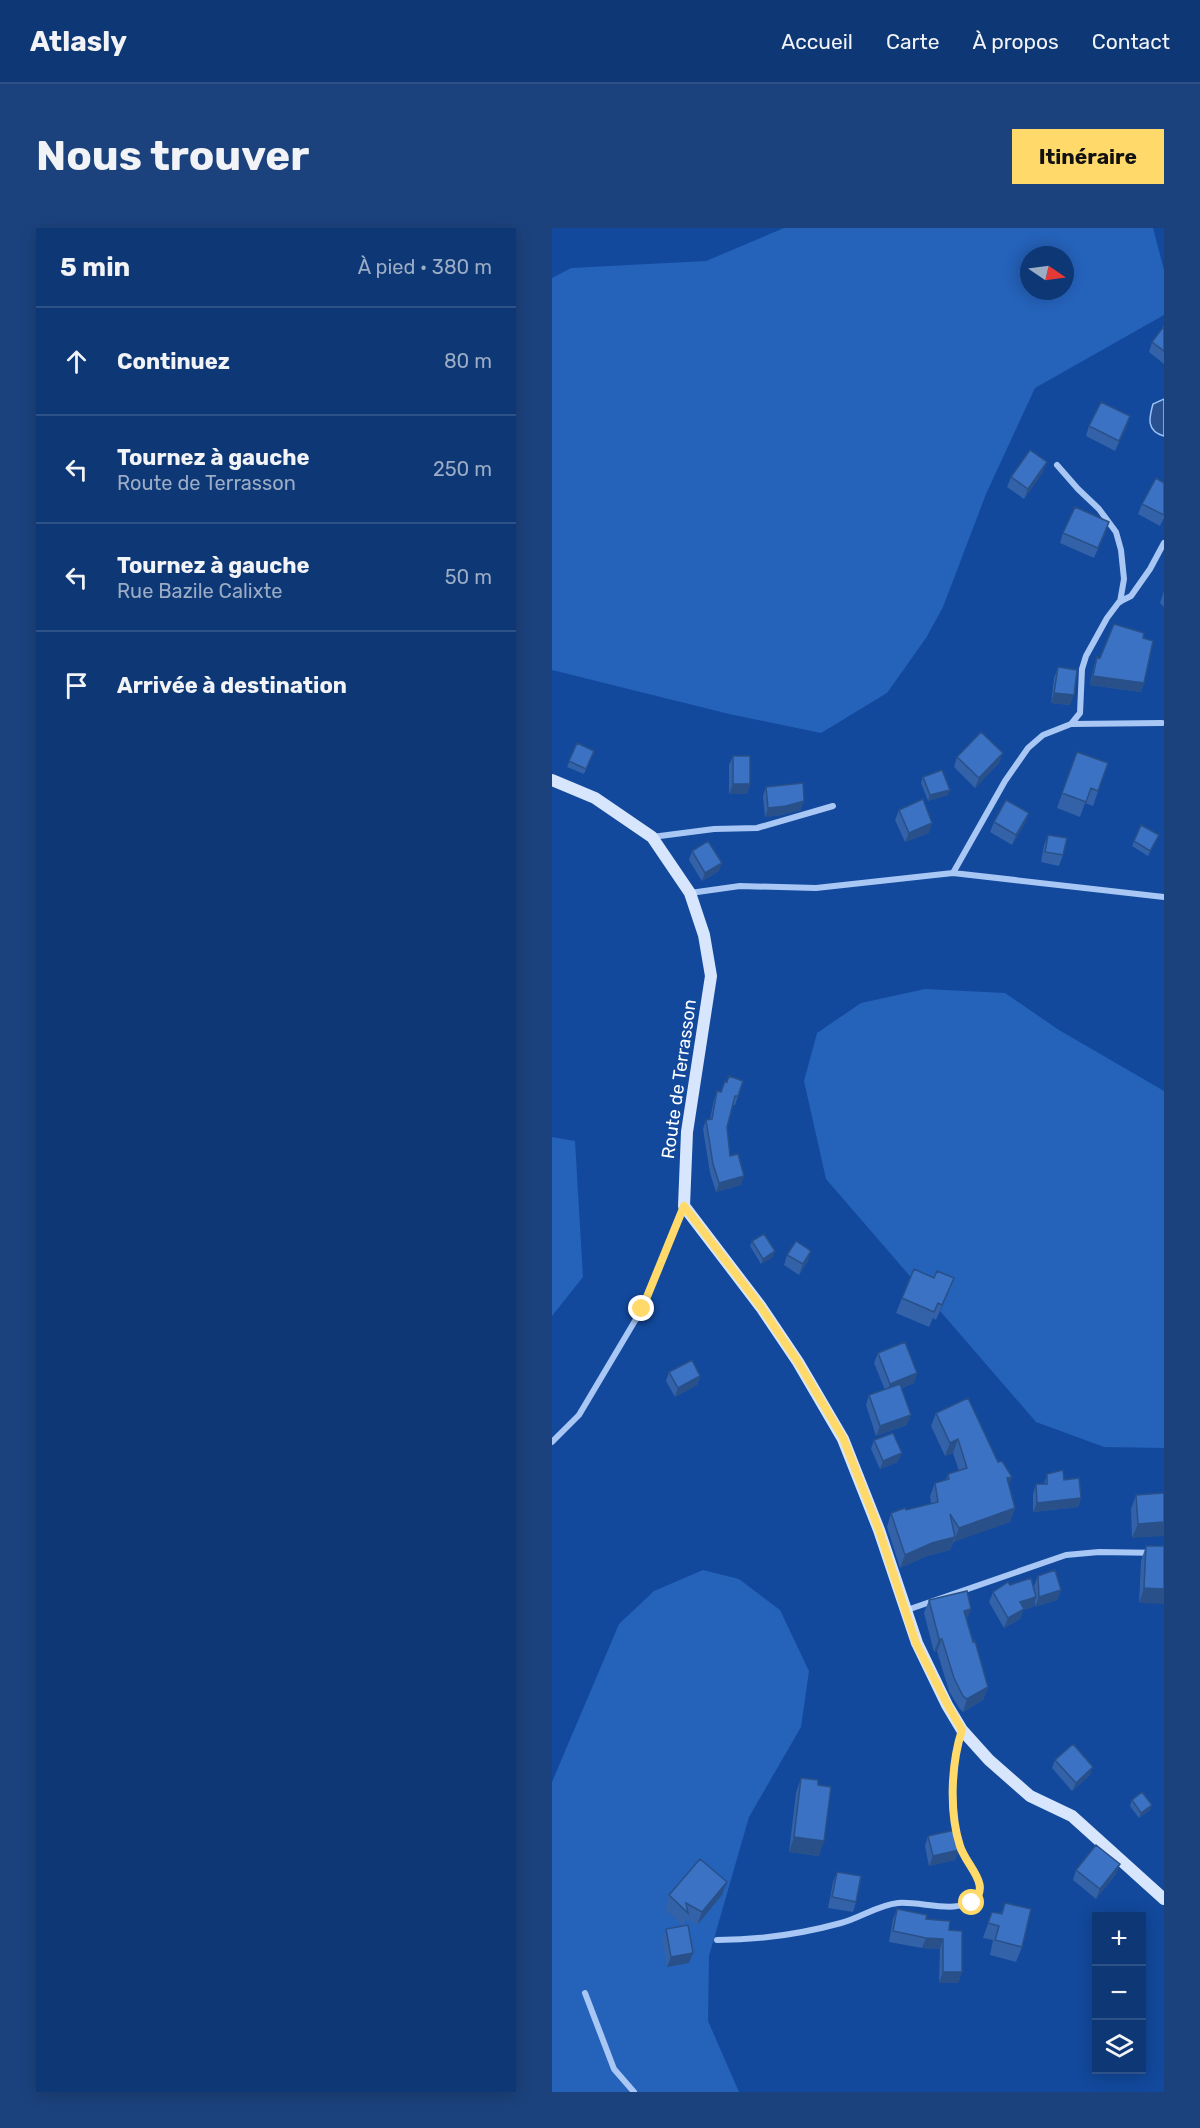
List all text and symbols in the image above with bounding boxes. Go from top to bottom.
text: Atlasly [30,25,127,58]
text: Accueil [781,29,853,54]
text: Carte [886,29,939,54]
text: À propos [972,29,1059,54]
text: Contact [1092,29,1170,54]
button: Itinéraire [1012,129,1164,184]
text: Nous trouver [36,131,309,181]
north arrow [1020,246,1074,300]
text: 5 min [60,252,130,283]
text: À pied · 380 m [358,255,492,279]
icon: ahead [60,345,93,378]
text: Continuez [117,348,230,375]
text: 80 m [444,349,492,373]
text: Tournez à gauche [117,444,310,471]
icon: left [60,453,93,486]
text: 250 m [433,457,492,481]
text: Route de Terrasson [117,471,296,495]
text: Tournez à gauche [117,552,310,579]
icon: left [60,561,93,594]
text: 50 m [445,565,492,589]
text: Rue Bazile Calixte [117,579,282,603]
icon: arrive [60,669,93,702]
text: Arrivée à destination [117,672,347,699]
street label: Route de Terrasson [657,998,701,1160]
route end [628,1295,654,1321]
route start [958,1889,984,1915]
map controls [1092,1912,1146,2074]
button: + [1092,1912,1146,1966]
button: − [1092,1966,1146,2020]
button: layers [1092,2020,1146,2074]

